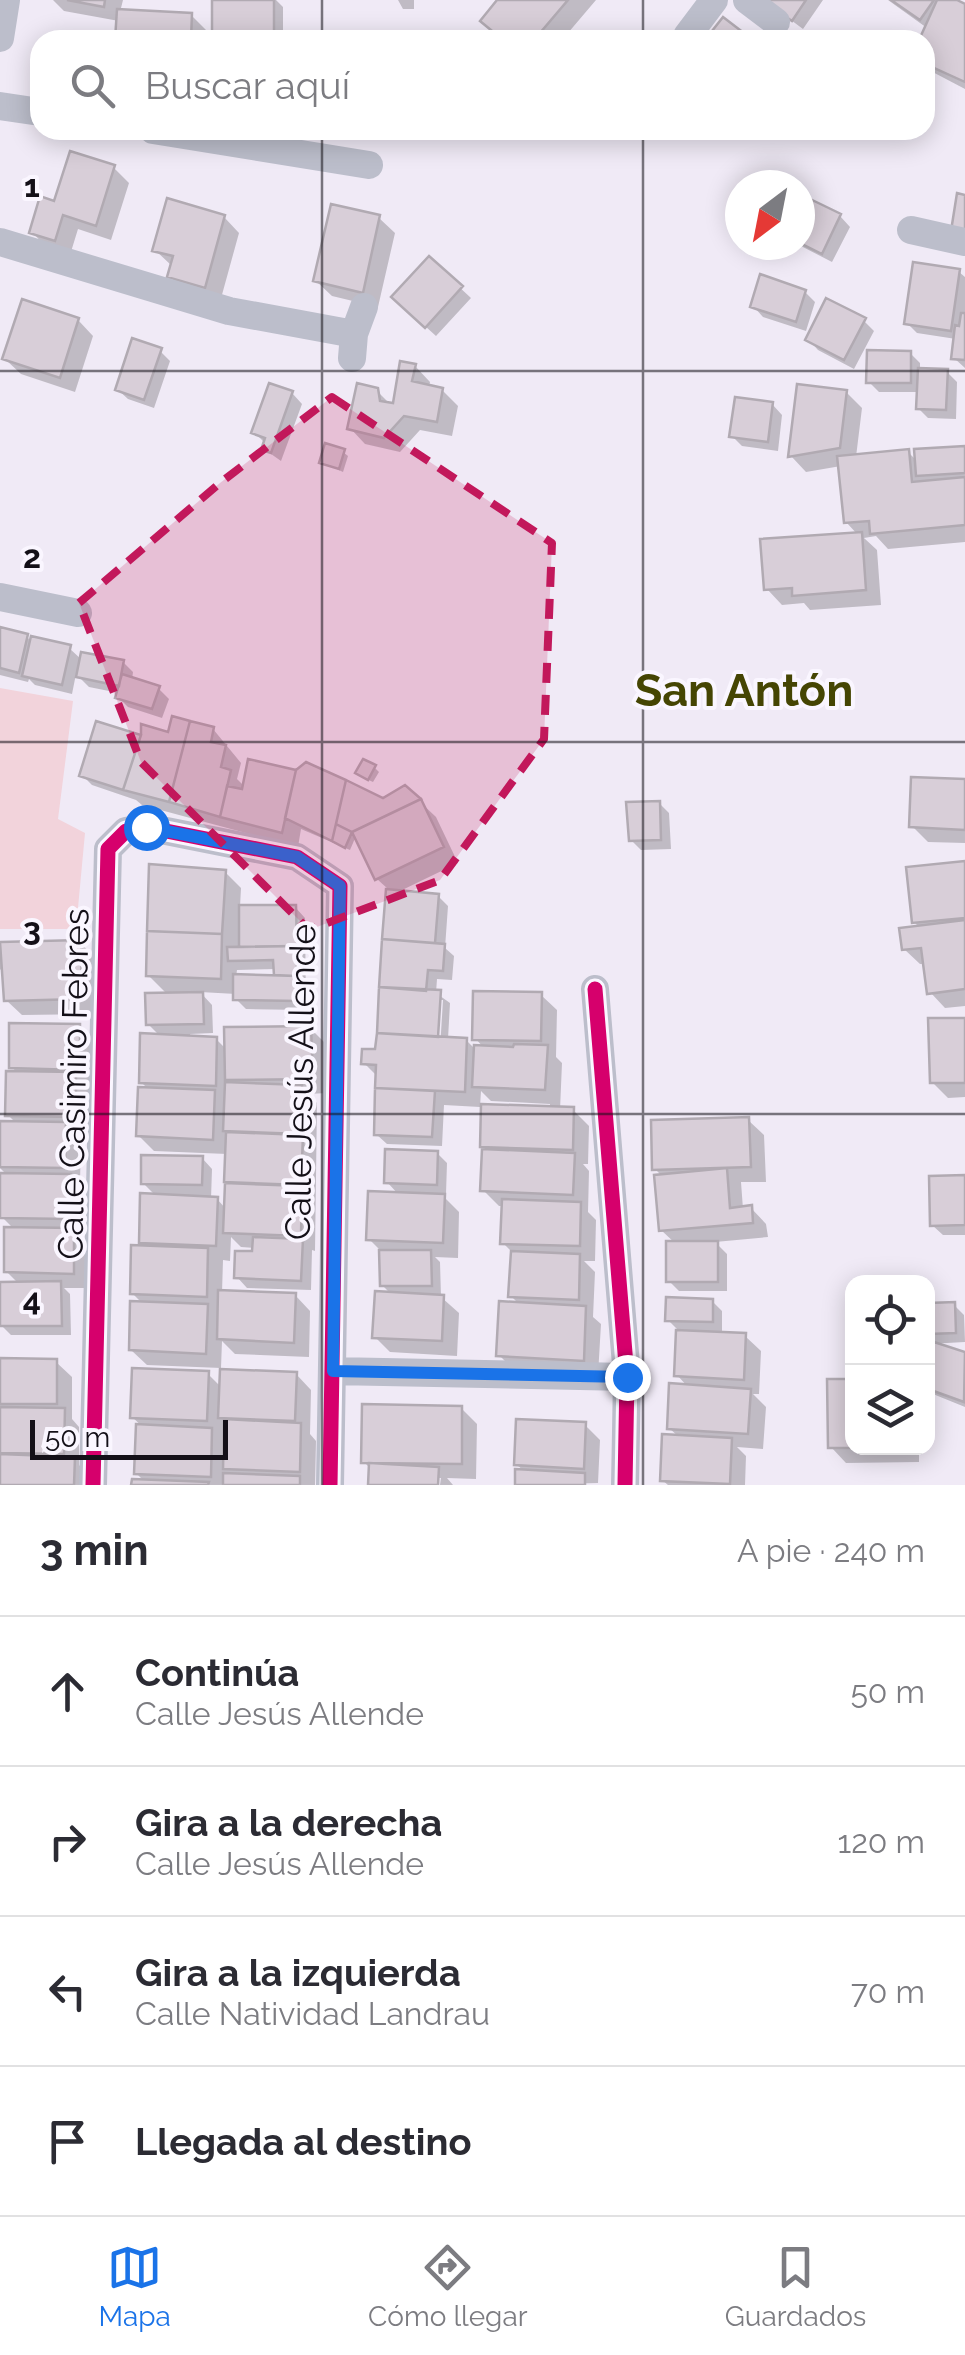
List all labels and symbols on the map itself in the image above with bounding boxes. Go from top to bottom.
text: 1 [24,167,40,204]
north arrow [725,170,815,260]
text: 2 [23,538,41,575]
district label: San Antón [635,664,853,717]
route start [124,805,170,851]
street label: Calle Casimiro Febres [49,908,97,1260]
text: 3 [23,910,41,947]
street label: Calle Jesús Allende [277,924,323,1240]
text: 4 [23,1281,41,1318]
route end [605,1355,651,1401]
scale bar [30,1415,228,1460]

